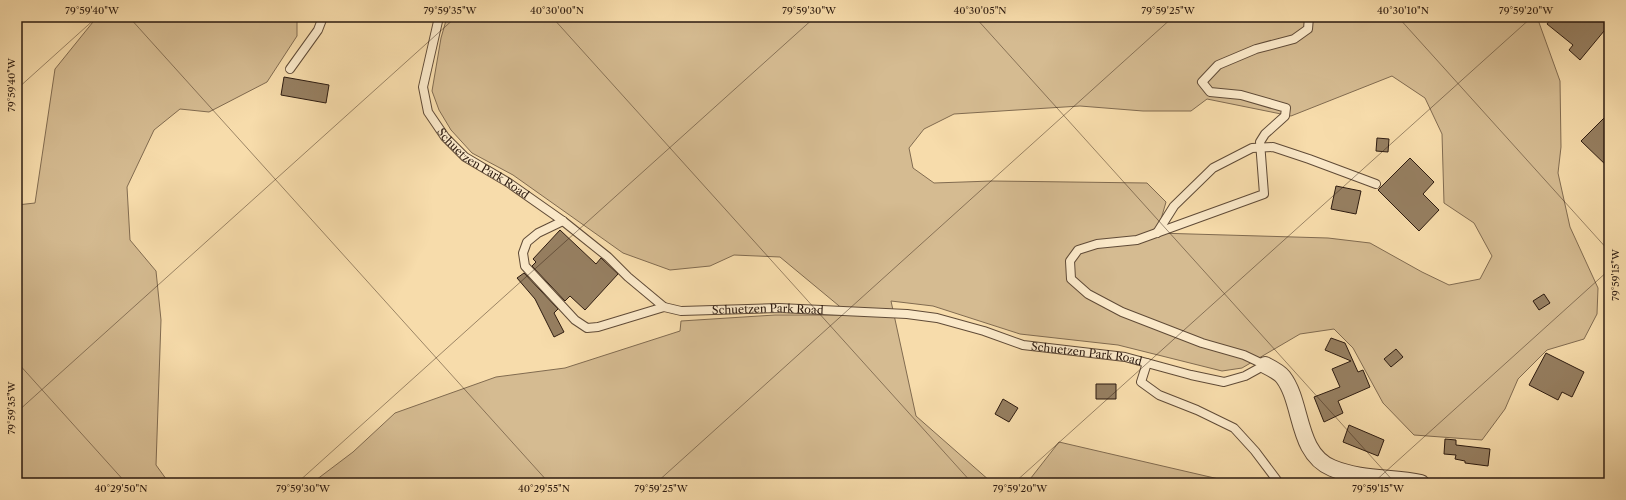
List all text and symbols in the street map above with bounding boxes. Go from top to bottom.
text: 79°59'40"W [65,4,120,17]
text: 79°59'35"W [423,4,478,17]
text: 40°30'00"N [530,4,584,17]
text: 79°59'30"W [782,4,837,17]
text: 40°30'05"N [953,4,1007,17]
text: 79°59'25"W [1141,4,1196,17]
text: 40°30'10"N [1377,4,1429,17]
text: 79°59'20"W [1499,4,1554,17]
text: 79°59'40"W [5,57,18,112]
street label: Schuetzen Park Road [434,125,532,202]
text: 79°59'15"W [1609,248,1622,301]
street label: Schuetzen Park Road [712,301,824,317]
street label: Schuetzen Park Road [1030,339,1144,368]
text: 79°59'35"W [5,380,18,435]
text: 40°29'50"N [95,482,147,495]
text: 79°59'30"W [276,482,331,495]
text: 40°29'55"N [518,482,570,495]
text: 79°59'25"W [634,482,689,495]
text: 79°59'20"W [993,482,1048,495]
text: 79°59'15"W [1352,482,1405,495]

